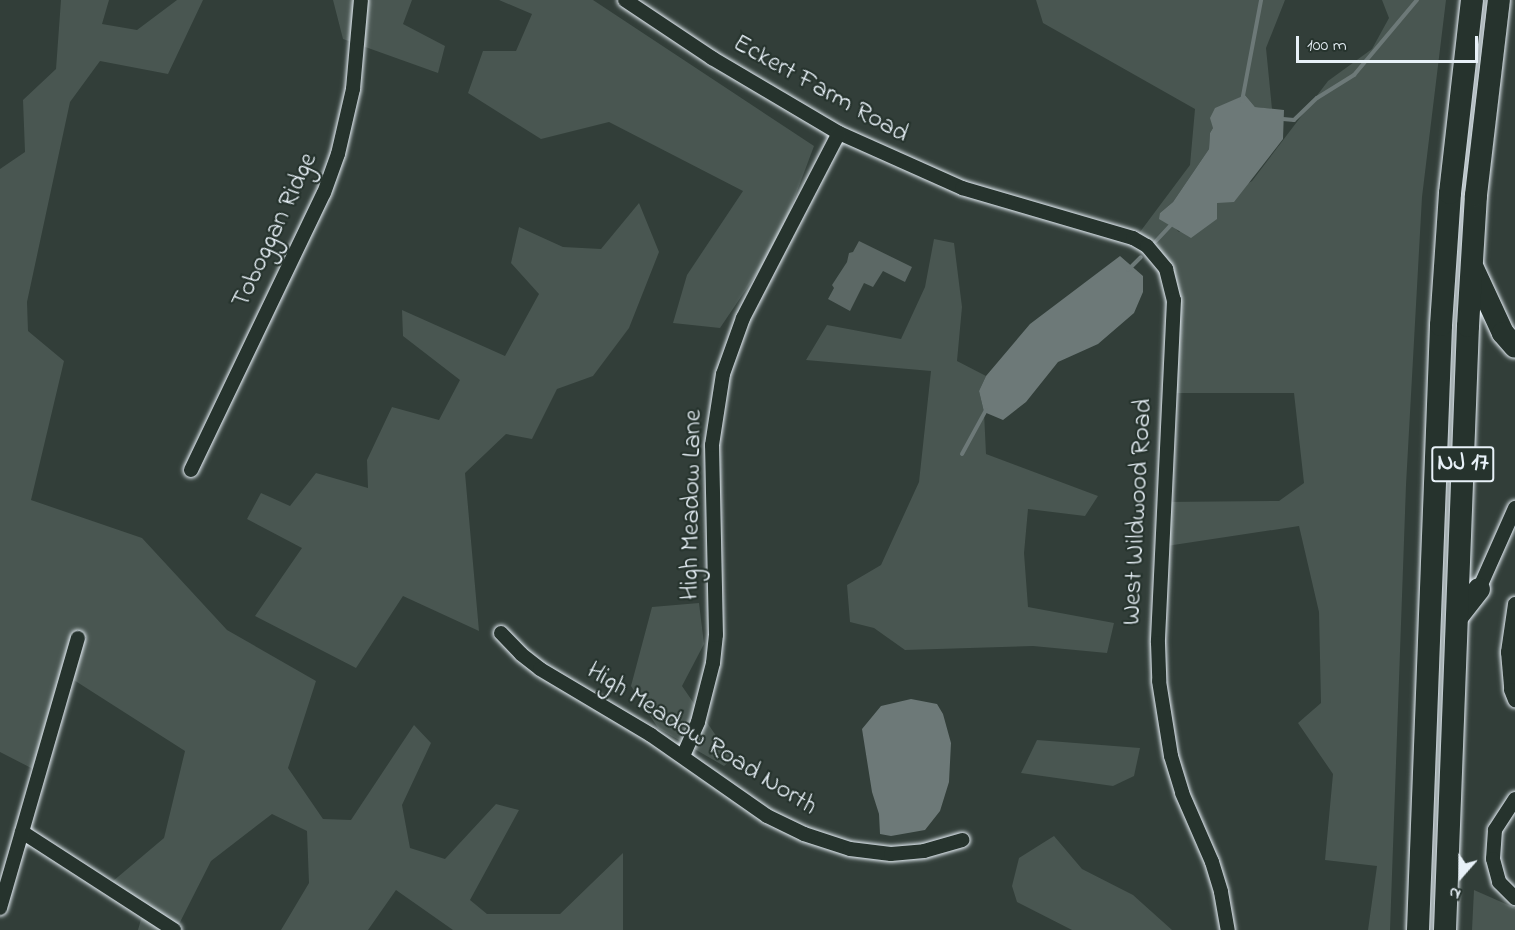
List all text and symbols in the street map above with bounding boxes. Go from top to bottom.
scale bar [1299,24,1480,62]
street label: Eckert Farm Road [727,29,913,151]
text: 100 m [1307,33,1347,59]
street label: Toboggan Ridge [226,148,326,314]
street label: West Wildwood Road [1117,398,1161,626]
street label: High Meadow Lane [676,409,710,601]
road number: NJ 17 [1430,443,1496,485]
street label: High Meadow Road North [580,656,822,824]
north arrow [1431,846,1491,906]
text: N [1446,880,1464,906]

